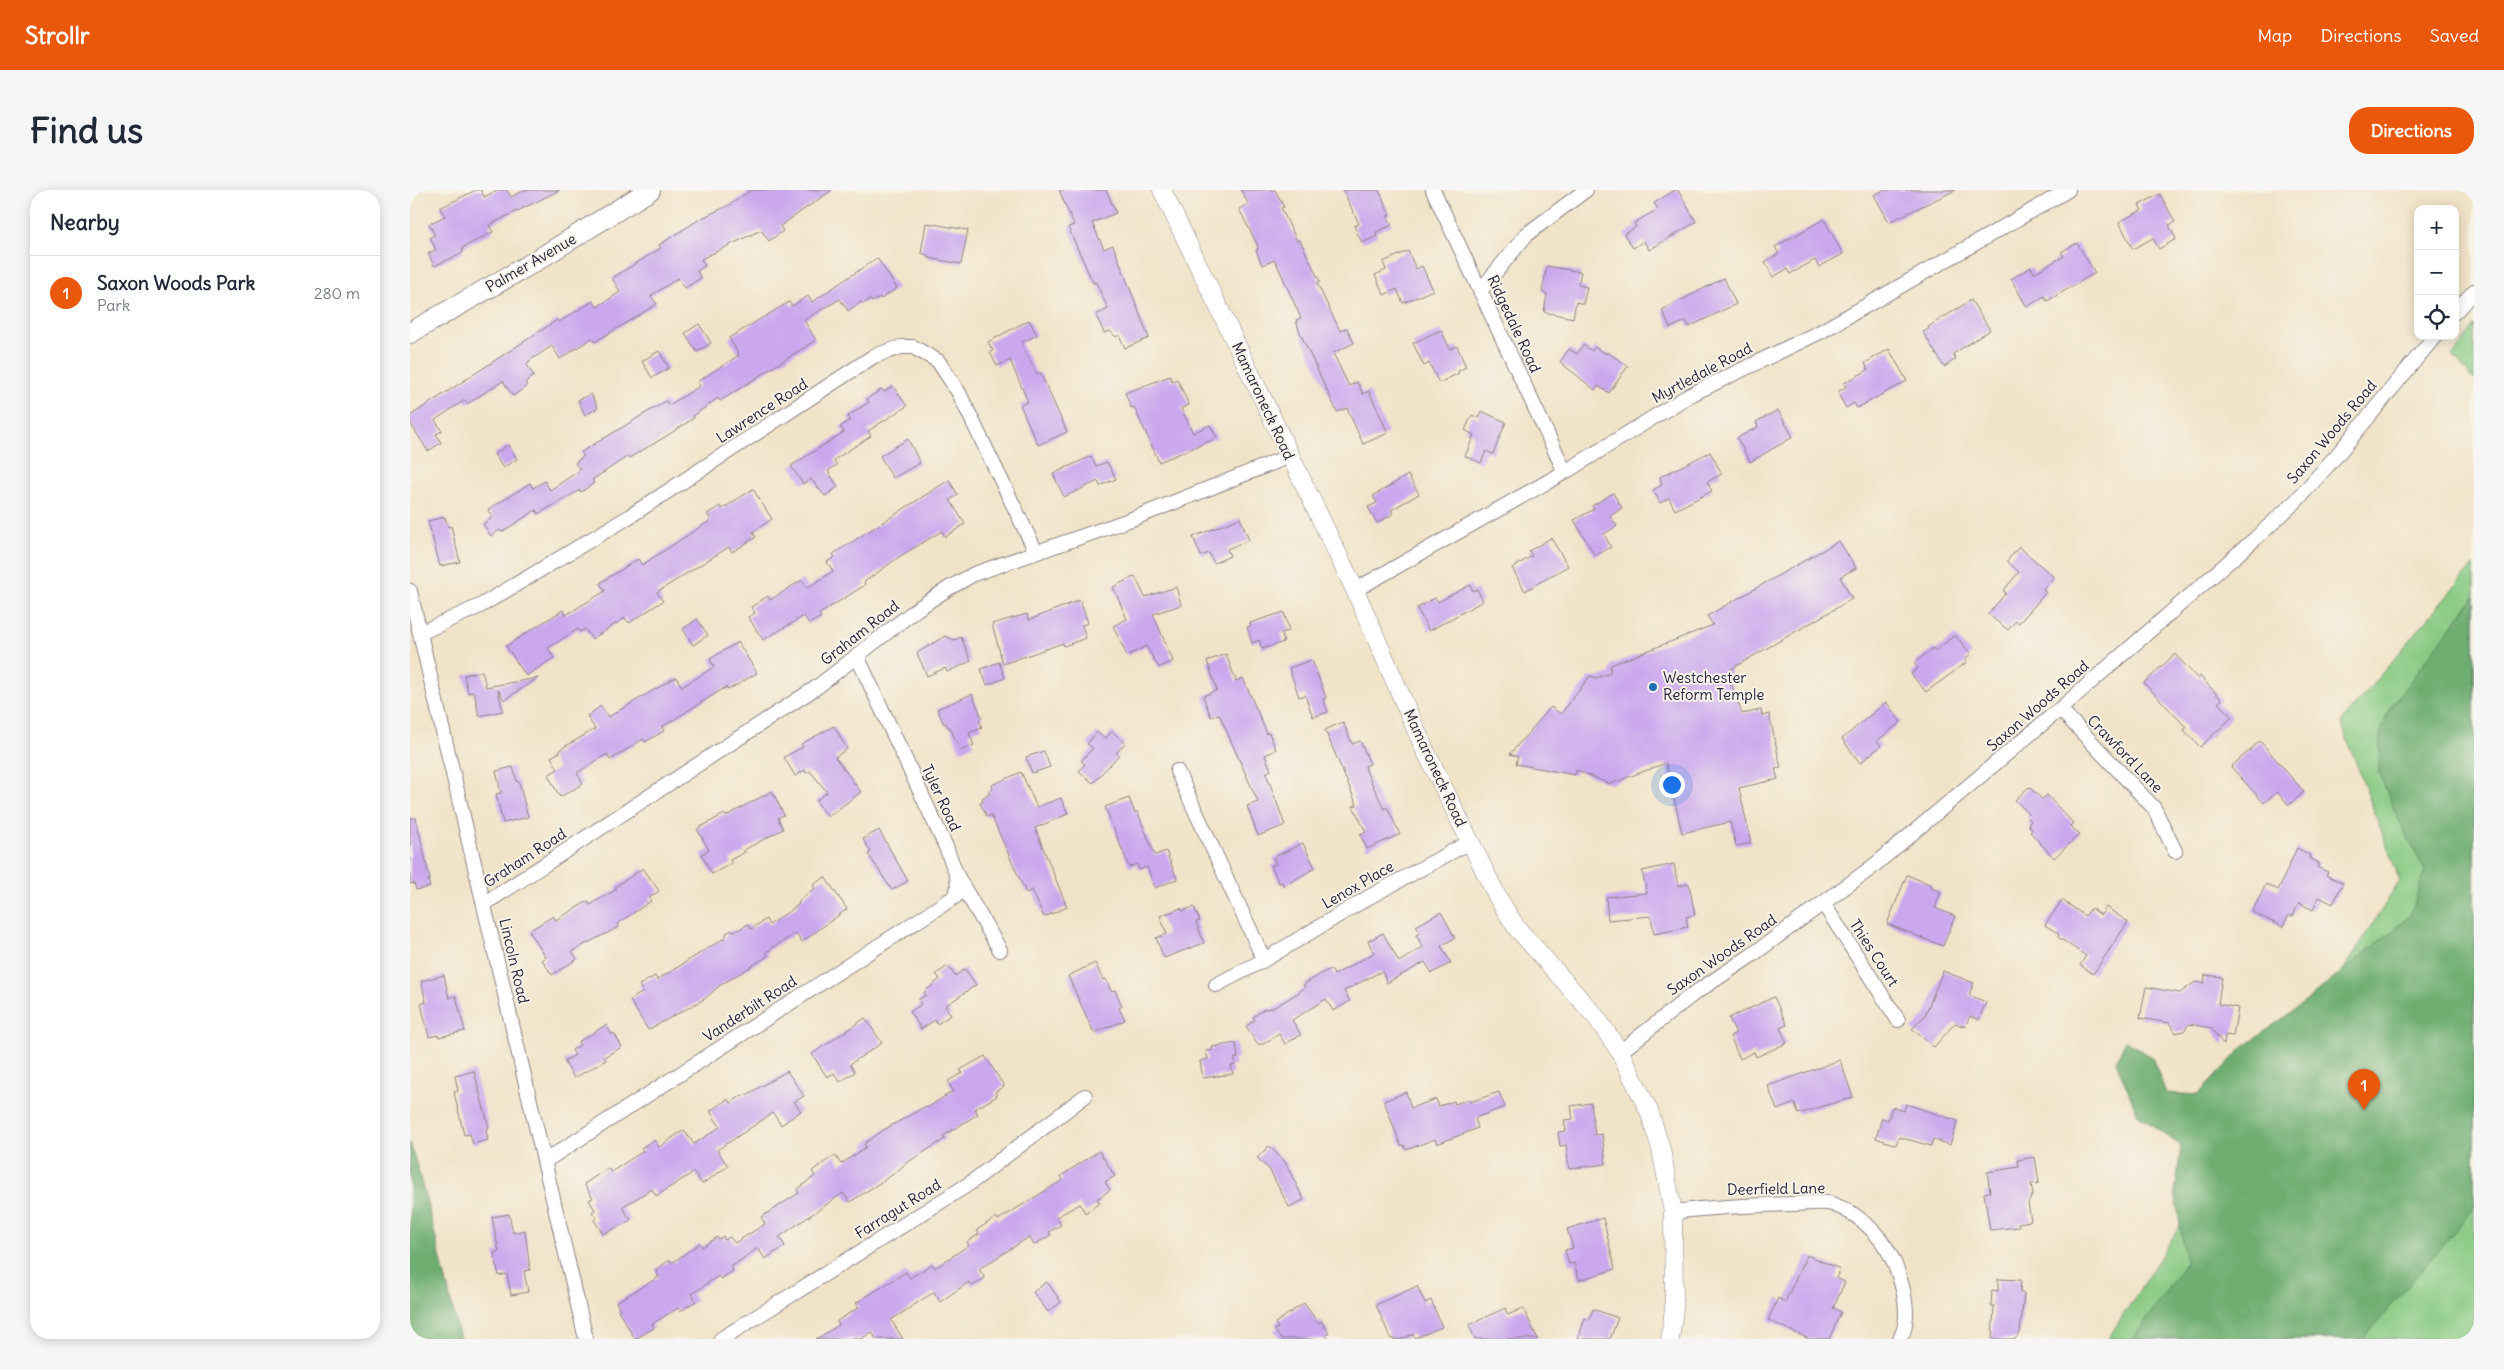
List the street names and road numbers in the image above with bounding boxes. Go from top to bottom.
street label: Palmer Avenue [482,229,580,296]
street label: Ridgedale Road [1483,272,1545,376]
street label: Myrtledale Road [1648,338,1755,407]
street label: Mamaroneck Road [1228,339,1299,463]
street label: Lawrence Road [713,374,811,447]
street label: Saxon Woods Road [2283,376,2380,487]
street label: Graham Road [817,596,903,669]
street label: Saxon Woods Road [1983,656,2093,755]
street label: Mamaroneck Road [1400,706,1471,830]
street label: Crawford Lane [2083,711,2167,797]
street label: Tyler Road [918,761,965,834]
street label: Graham Road [480,824,570,891]
street label: Lenox Place [1318,856,1397,913]
street label: Saxon Woods Road [1663,910,1780,999]
street label: Lincoln Road [495,916,534,1006]
street label: Thies Court [1846,916,1903,990]
street label: Vanderbilt Road [699,971,800,1046]
street label: Farragut Road [851,1174,944,1243]
street label: Deerfield Lane [1727,1178,1825,1199]

